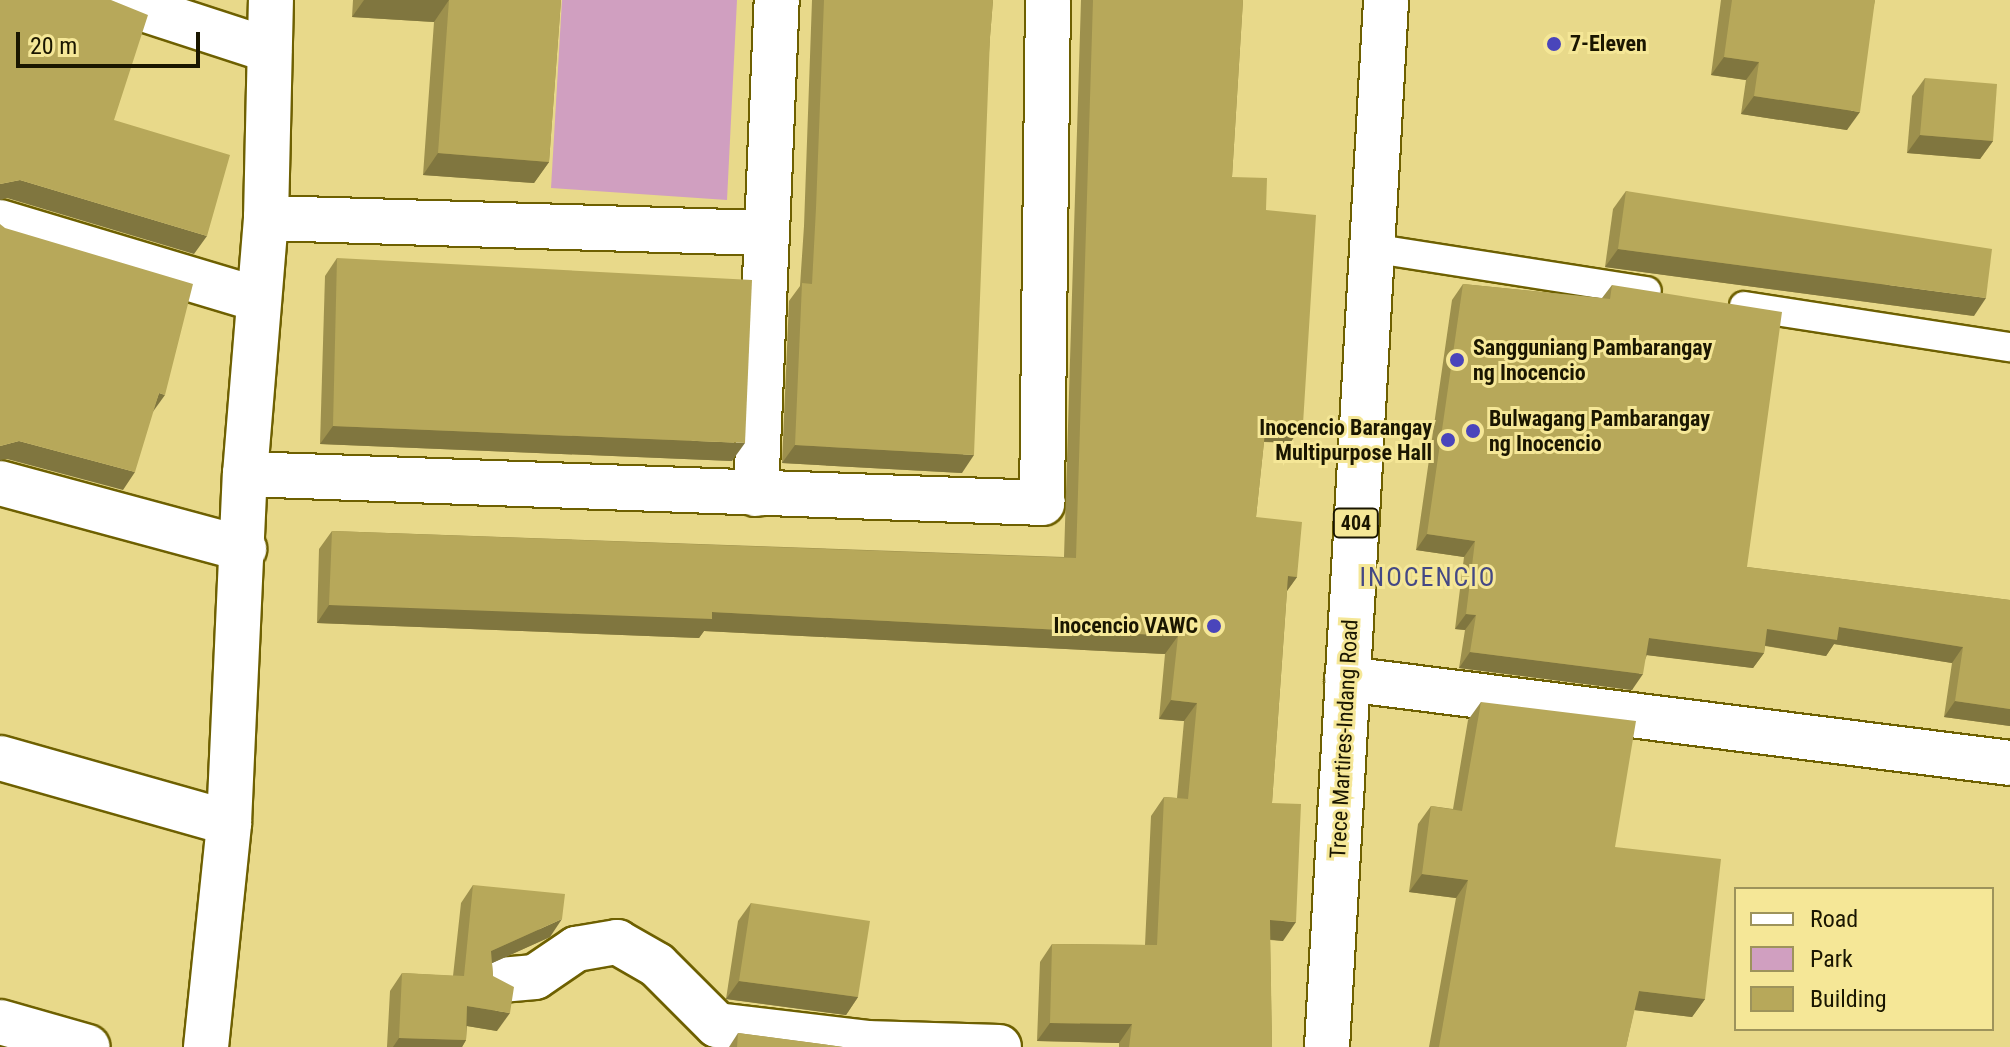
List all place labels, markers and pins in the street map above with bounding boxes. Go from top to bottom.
place label: 7-Eleven [1570,31,1647,57]
marker: 7-Eleven [1545,35,1563,53]
place label: Sangguniang Pambarangay ng Inocencio [1473,334,1712,386]
marker: Sangguniang Pambarangay ng Inocencio [1448,351,1466,369]
place label: Bulwagang Pambarangay ng Inocencio [1489,405,1710,456]
place label: Inocencio Barangay Multipurpose Hall [1259,414,1432,466]
marker: Bulwagang Pambarangay ng Inocencio [1464,422,1482,440]
marker: Inocencio Barangay Multipurpose Hall [1439,431,1457,449]
place label: Inocencio VAWC [1053,613,1198,639]
marker: Inocencio VAWC [1205,617,1223,635]

